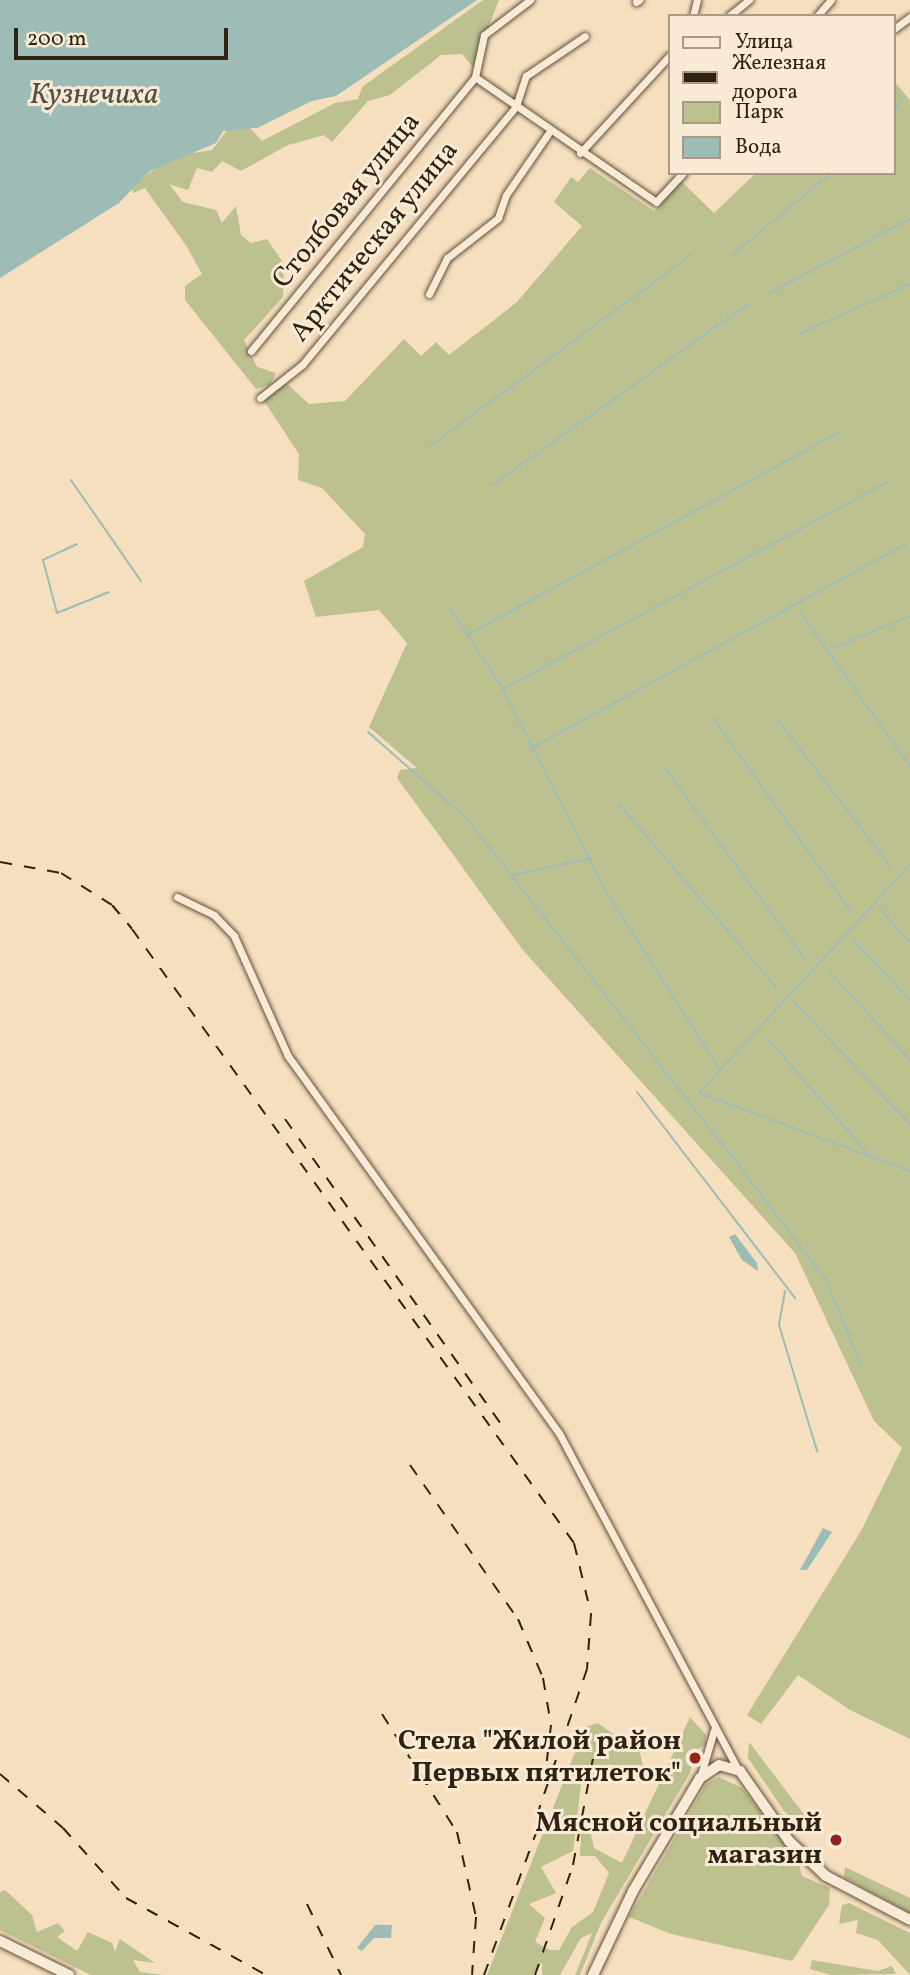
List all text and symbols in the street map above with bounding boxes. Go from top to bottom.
scale bar [18,14,231,58]
legend [668,14,896,175]
text: 200 m [27,25,87,54]
text: Улица [735,28,793,57]
text: Железная дорога [732,49,826,107]
water label: Кузнечиха [30,77,158,113]
text: Парк [735,98,784,127]
street label: Столбовая улица [266,106,428,296]
text: Вода [735,133,782,162]
street label: Арктическая улица [283,134,467,350]
place label: Стела "Жилой район Первых пятилеток" [398,1725,681,1791]
marker: Стела "Жилой район Первых пятилеток" [687,1750,703,1766]
place label: Мясной социальный магазин [535,1807,822,1873]
marker: Мясной социальный магазин [828,1832,844,1848]

